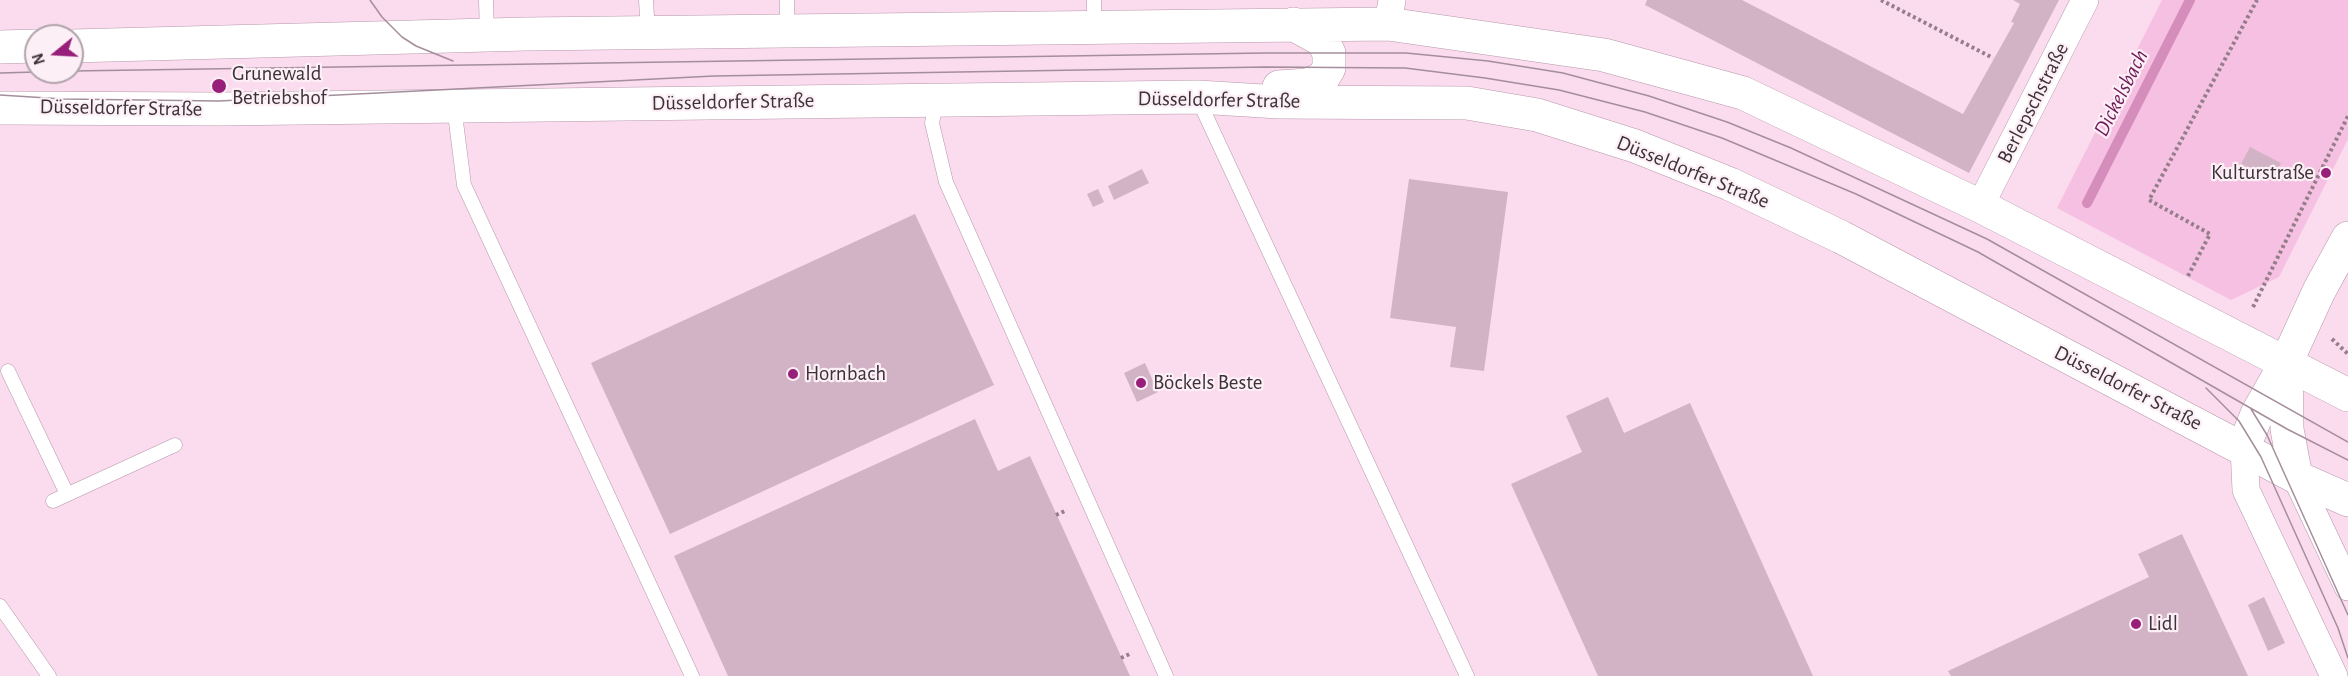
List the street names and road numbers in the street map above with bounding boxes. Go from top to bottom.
street label: Berlepschstraße [1992,38,2074,168]
street label: Düsseldorfer Straße [1138,86,1300,114]
street label: Düsseldorfer Straße [652,88,814,116]
street label: Düsseldorfer Straße [40,94,202,122]
street label: Düsseldorfer Straße [1613,130,1773,214]
street label: Düsseldorfer Straße [2050,340,2206,436]

